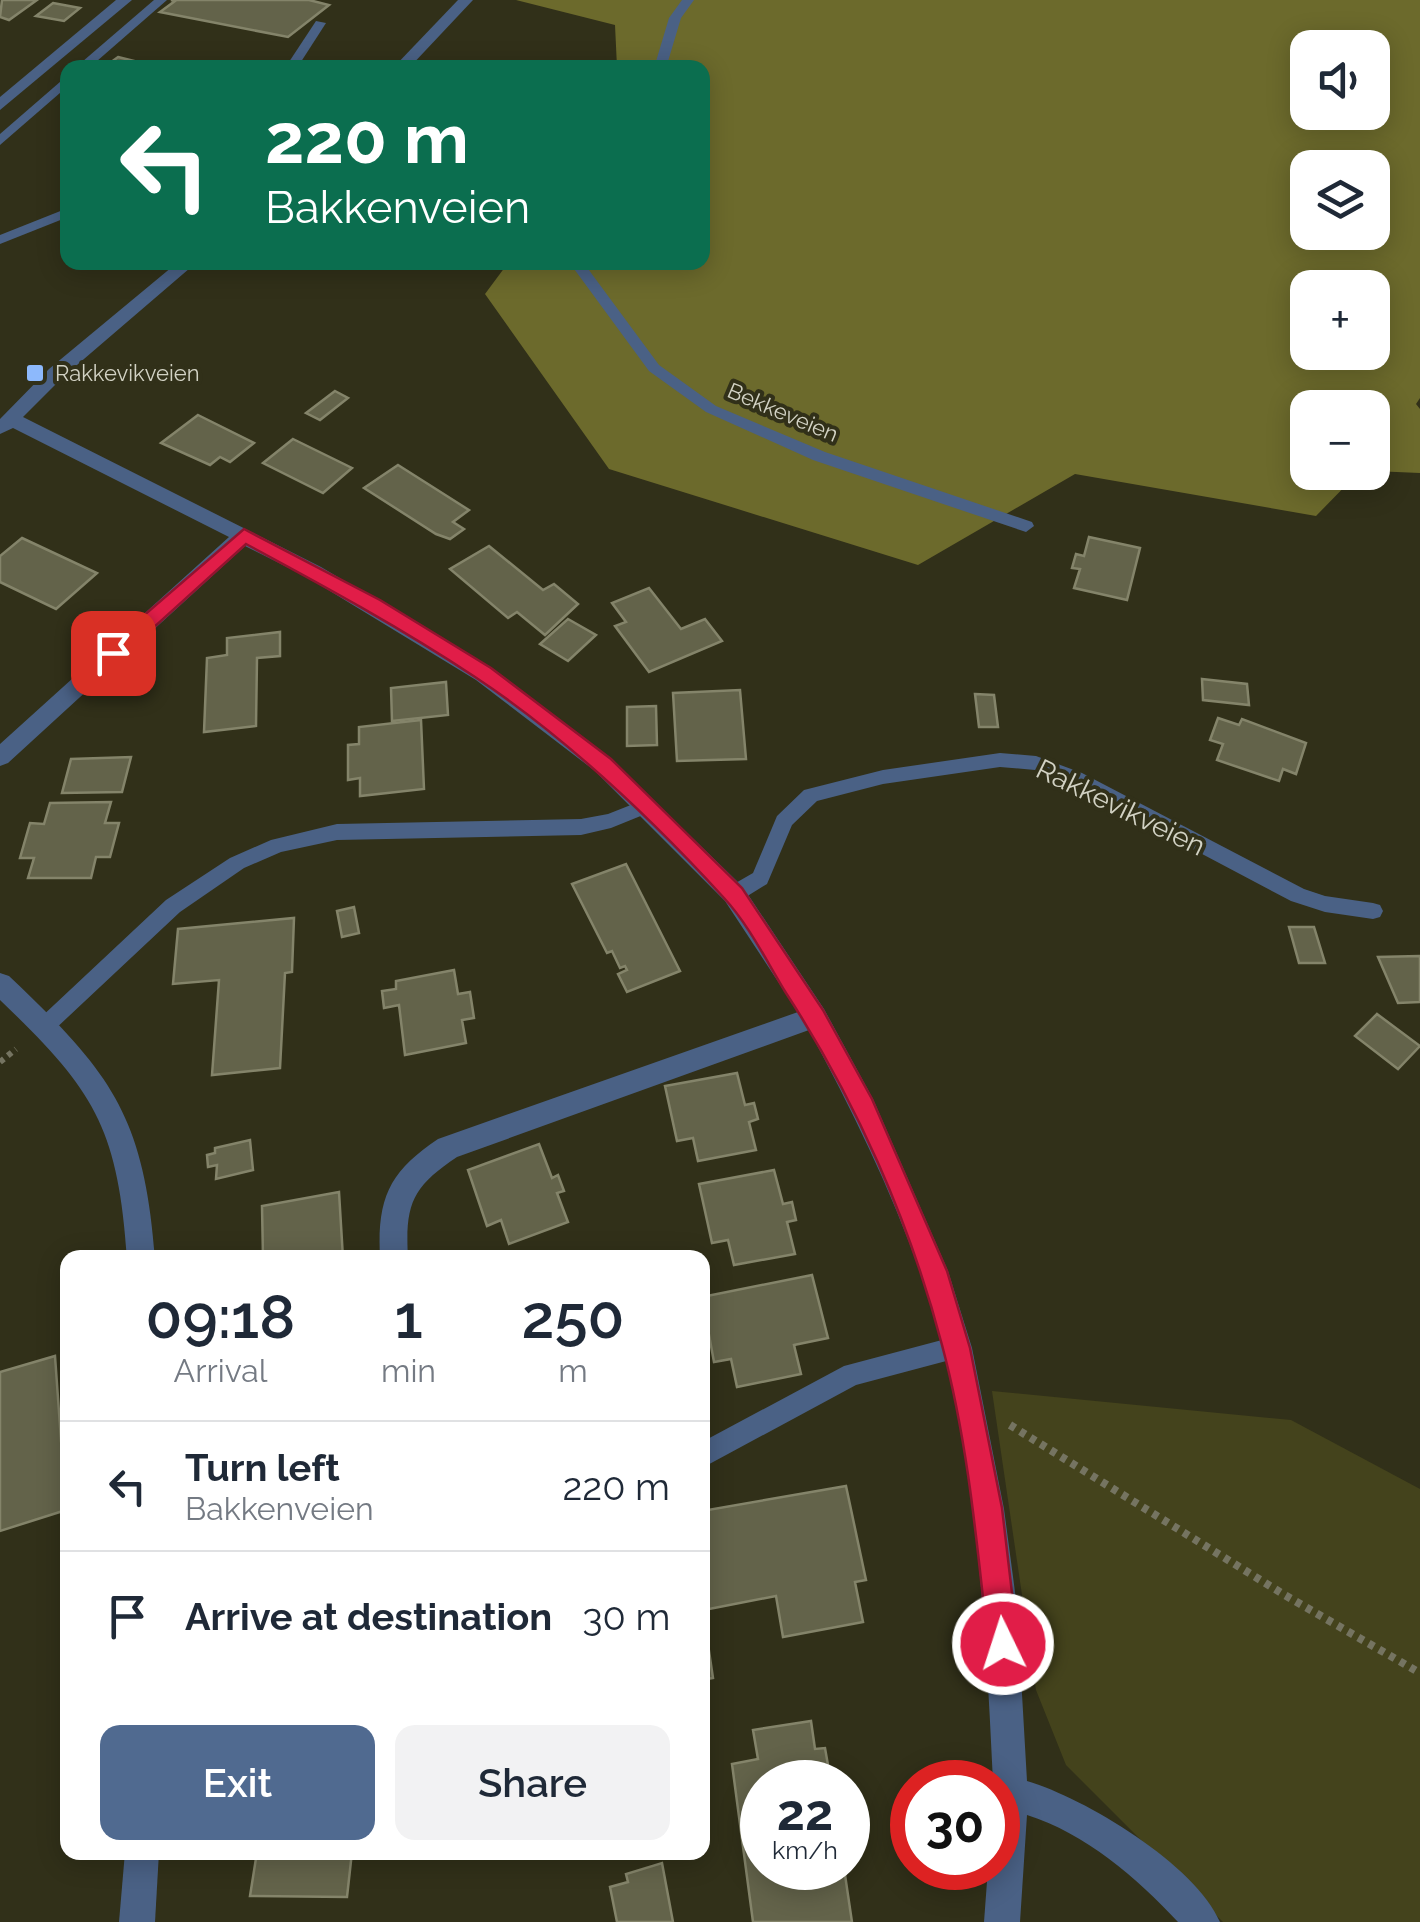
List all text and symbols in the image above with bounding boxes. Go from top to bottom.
map controls [1290,30,1390,490]
button: sound [1290,30,1390,130]
text: 220 m [265,97,469,179]
icon: left [100,100,230,230]
button: layers [1290,150,1390,250]
text: Bakkenveien [265,181,530,234]
button: + [1290,270,1390,370]
place label: Rakkevikveien [55,360,199,386]
marker: Rakkevikveien [24,362,46,384]
street label: Bekkeveien [724,377,842,447]
button: − [1290,390,1390,490]
pin [71,611,156,696]
icon: arrive [86,626,141,681]
street label: Rakkevikveien [1031,752,1211,863]
text: 09:18 [146,1282,295,1352]
text: 1 [394,1282,423,1352]
text: 250 [522,1282,624,1352]
text: Arrival [174,1352,267,1389]
text: min [381,1352,436,1389]
text: m [558,1352,588,1389]
text: Turn left [185,1445,340,1490]
icon: left [100,1459,155,1514]
text: 220 m [563,1464,670,1509]
text: Bakkenveien [185,1490,374,1527]
icon: arrive [100,1589,155,1644]
position arrow [951,1592,1055,1696]
text: Arrive at destination [185,1594,552,1639]
text: 30 m [582,1594,670,1639]
button: Exit [100,1725,375,1840]
button: Share [395,1725,670,1840]
speed limit sign: 30 [890,1760,1020,1890]
text: 22 [777,1783,833,1842]
text: km/h [772,1835,838,1865]

